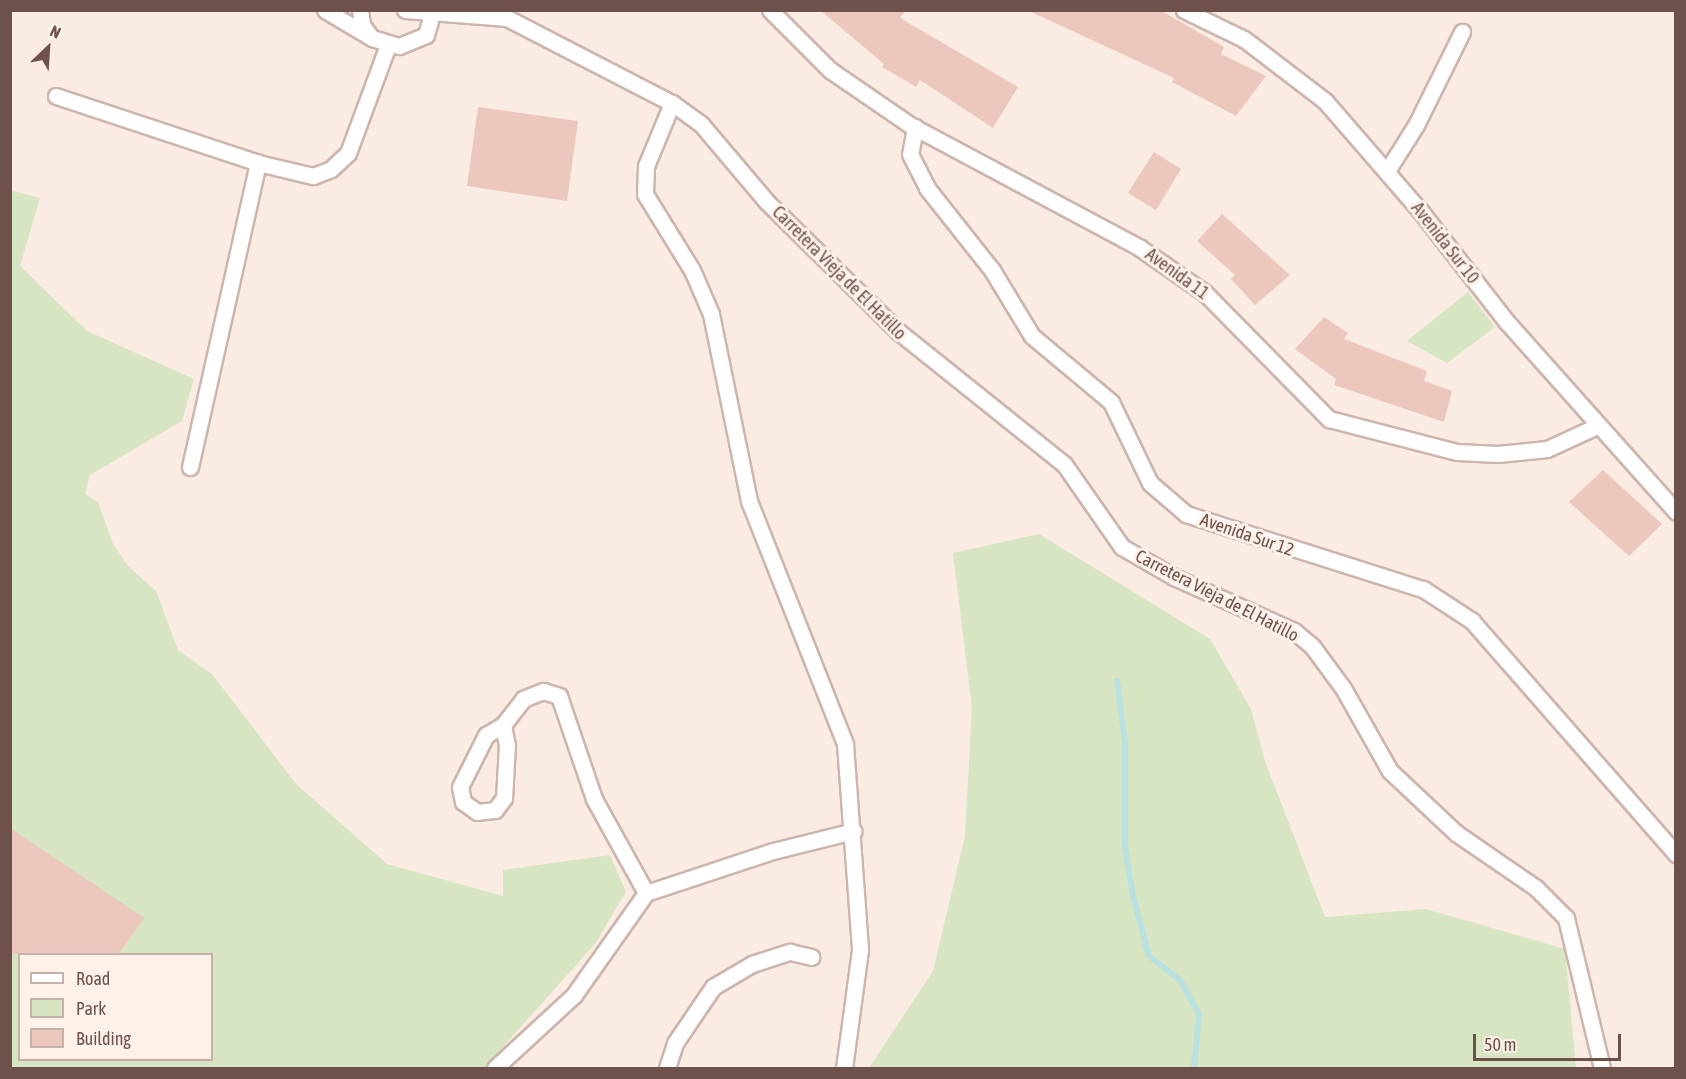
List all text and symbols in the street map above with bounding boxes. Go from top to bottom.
north arrow [18,18,78,78]
text: N [48,22,64,42]
street label: Avenida Sur 10 [1407,198,1483,288]
street label: Carretera Vieja de El Hatillo [768,202,910,344]
street label: Avenida 11 [1141,244,1213,304]
street label: Avenida Sur 12 [1197,509,1297,561]
street label: Carretera Vieja de El Hatillo [1132,545,1302,647]
legend [18,953,213,1061]
text: Road [76,968,110,989]
text: Park [76,998,106,1019]
scale bar [1476,1022,1624,1060]
text: Building [76,1028,131,1049]
text: 50 m [1484,1034,1516,1055]

